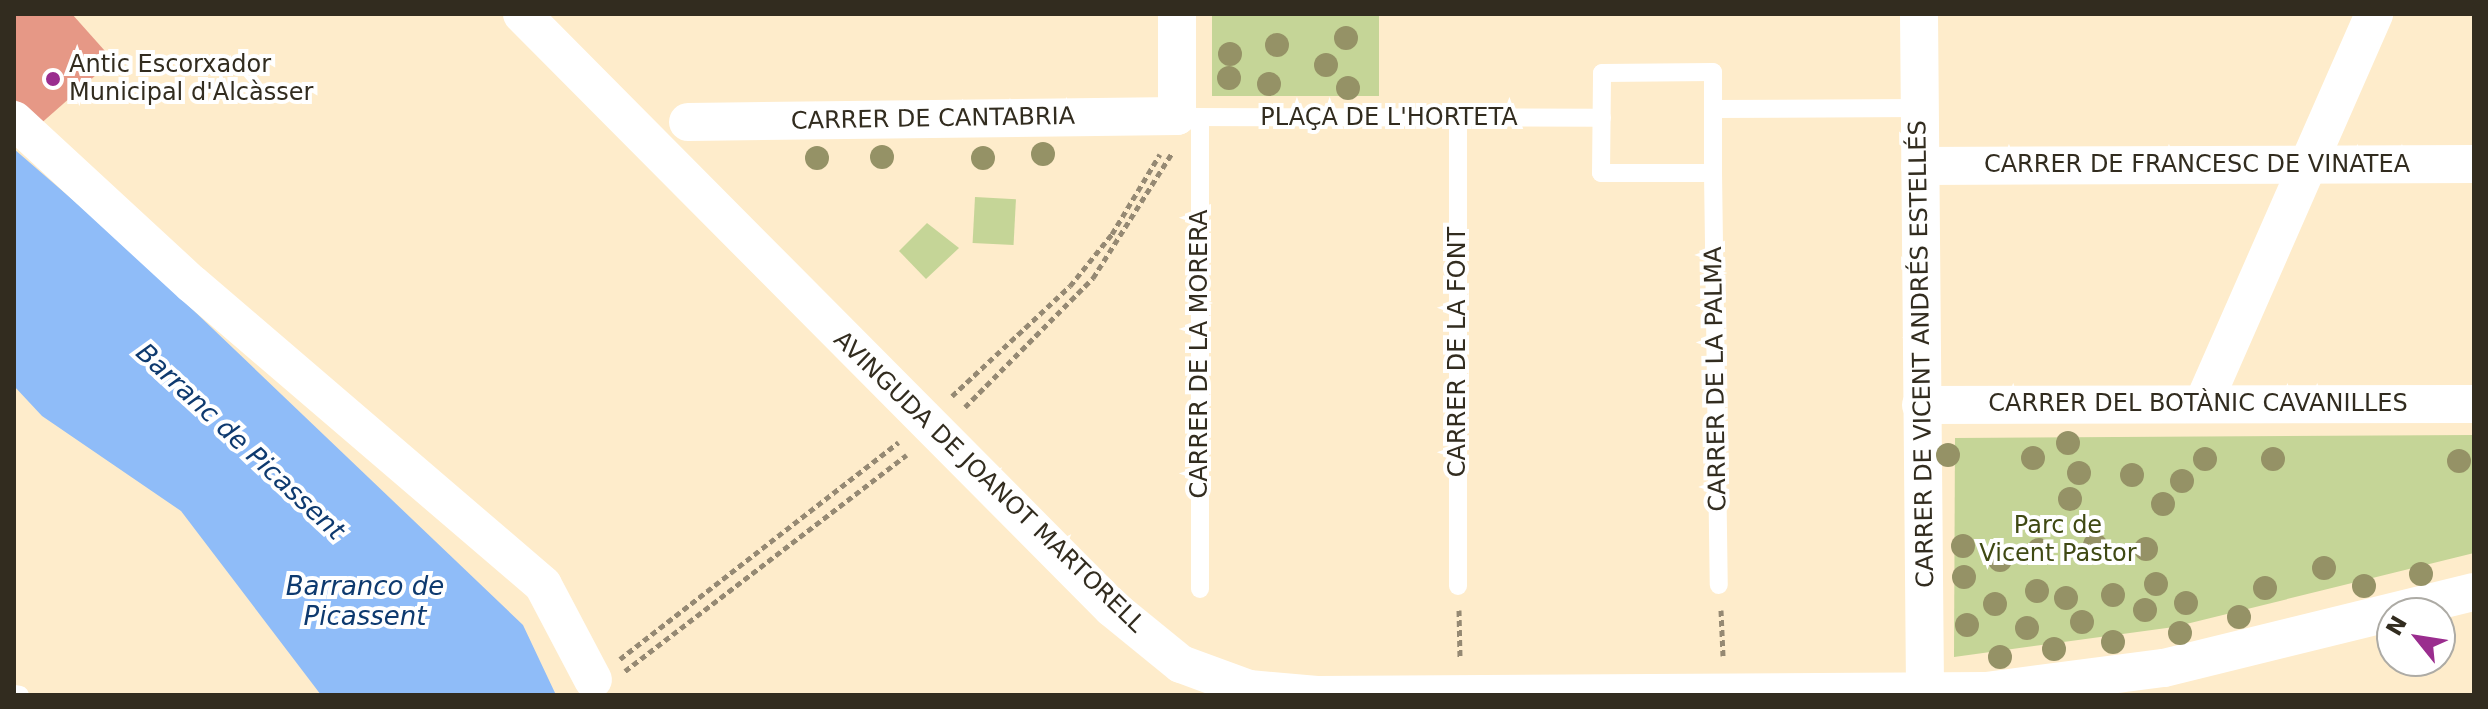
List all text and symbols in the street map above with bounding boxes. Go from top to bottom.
place label: Antic Escorxador Municipal d'Alcàsser [69,51,313,107]
marker: Antic Escorxador Municipal d'Alcàsser [44,70,62,88]
street label: CARRER DE CANTABRIA [791,102,1075,136]
street label: PLAÇA DE L'HORTETA [1260,104,1518,132]
street label: CARRER DE VICENT ANDRÉS ESTELLÉS [1904,120,1940,588]
street label: CARRER DE FRANCESC DE VINATEA [1984,151,2410,179]
street label: CARRER DE LA MORERA [1186,210,1214,498]
street label: CARRER DE LA FONT [1444,227,1472,477]
street label: CARRER DE LA PALMA [1699,246,1733,512]
street label: AVINGUDA DE JOANOT MARTORELL [828,325,1150,639]
water label: Barranc de Picassent [129,337,351,547]
street label: CARRER DEL BOTÀNIC CAVANILLES [1988,390,2408,418]
park label: Parc de Vicent Pastor [1979,512,2137,568]
water label: Barranco de Picassent [286,571,444,632]
north arrow [2376,597,2456,677]
text: N [2381,612,2412,640]

